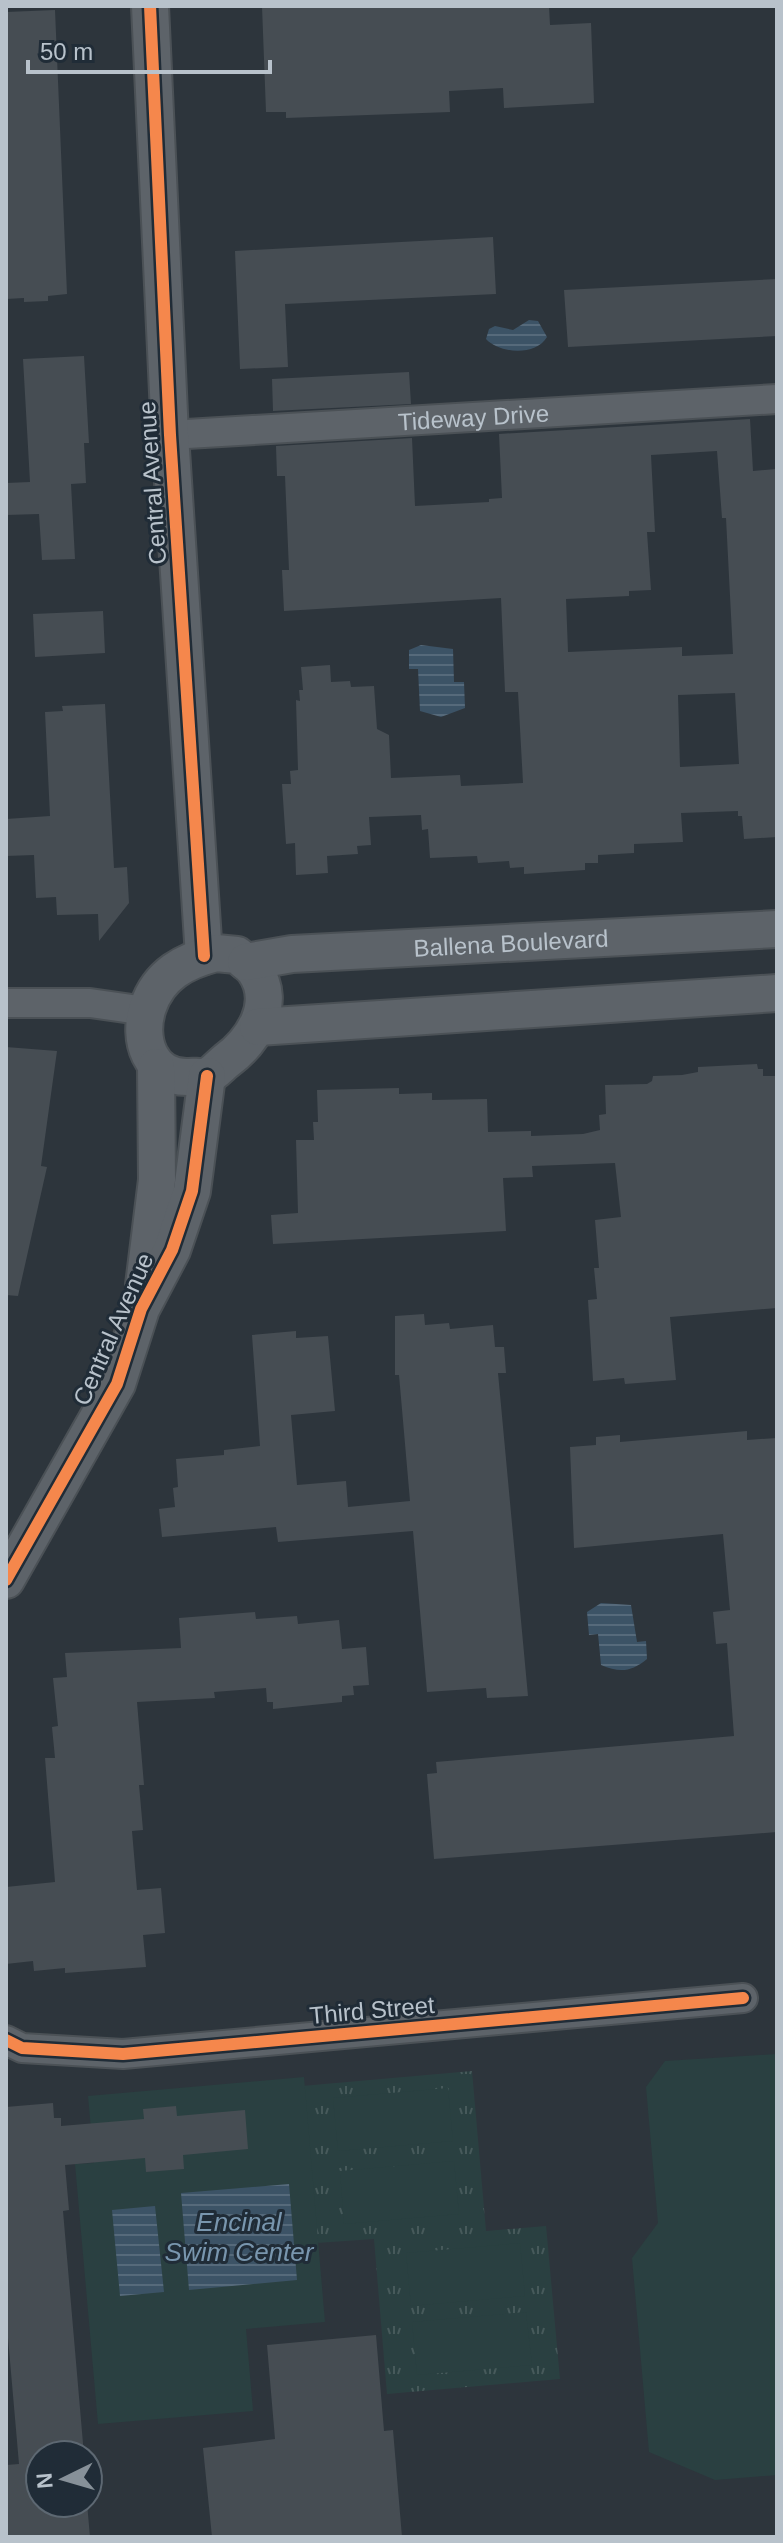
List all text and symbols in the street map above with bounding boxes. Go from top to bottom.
scale bar [28,24,270,74]
text: 50 m [40,38,93,65]
street label: Tideway Drive [397,399,550,435]
street label: Central Avenue [133,400,171,566]
street label: Ballena Boulevard [413,924,609,961]
street label: Central Avenue [67,1249,159,1409]
street label: Third Street [308,1991,436,2029]
water label: Encinal Swim Center [165,2207,315,2267]
north arrow [24,2439,104,2519]
text: N [31,2472,58,2490]

